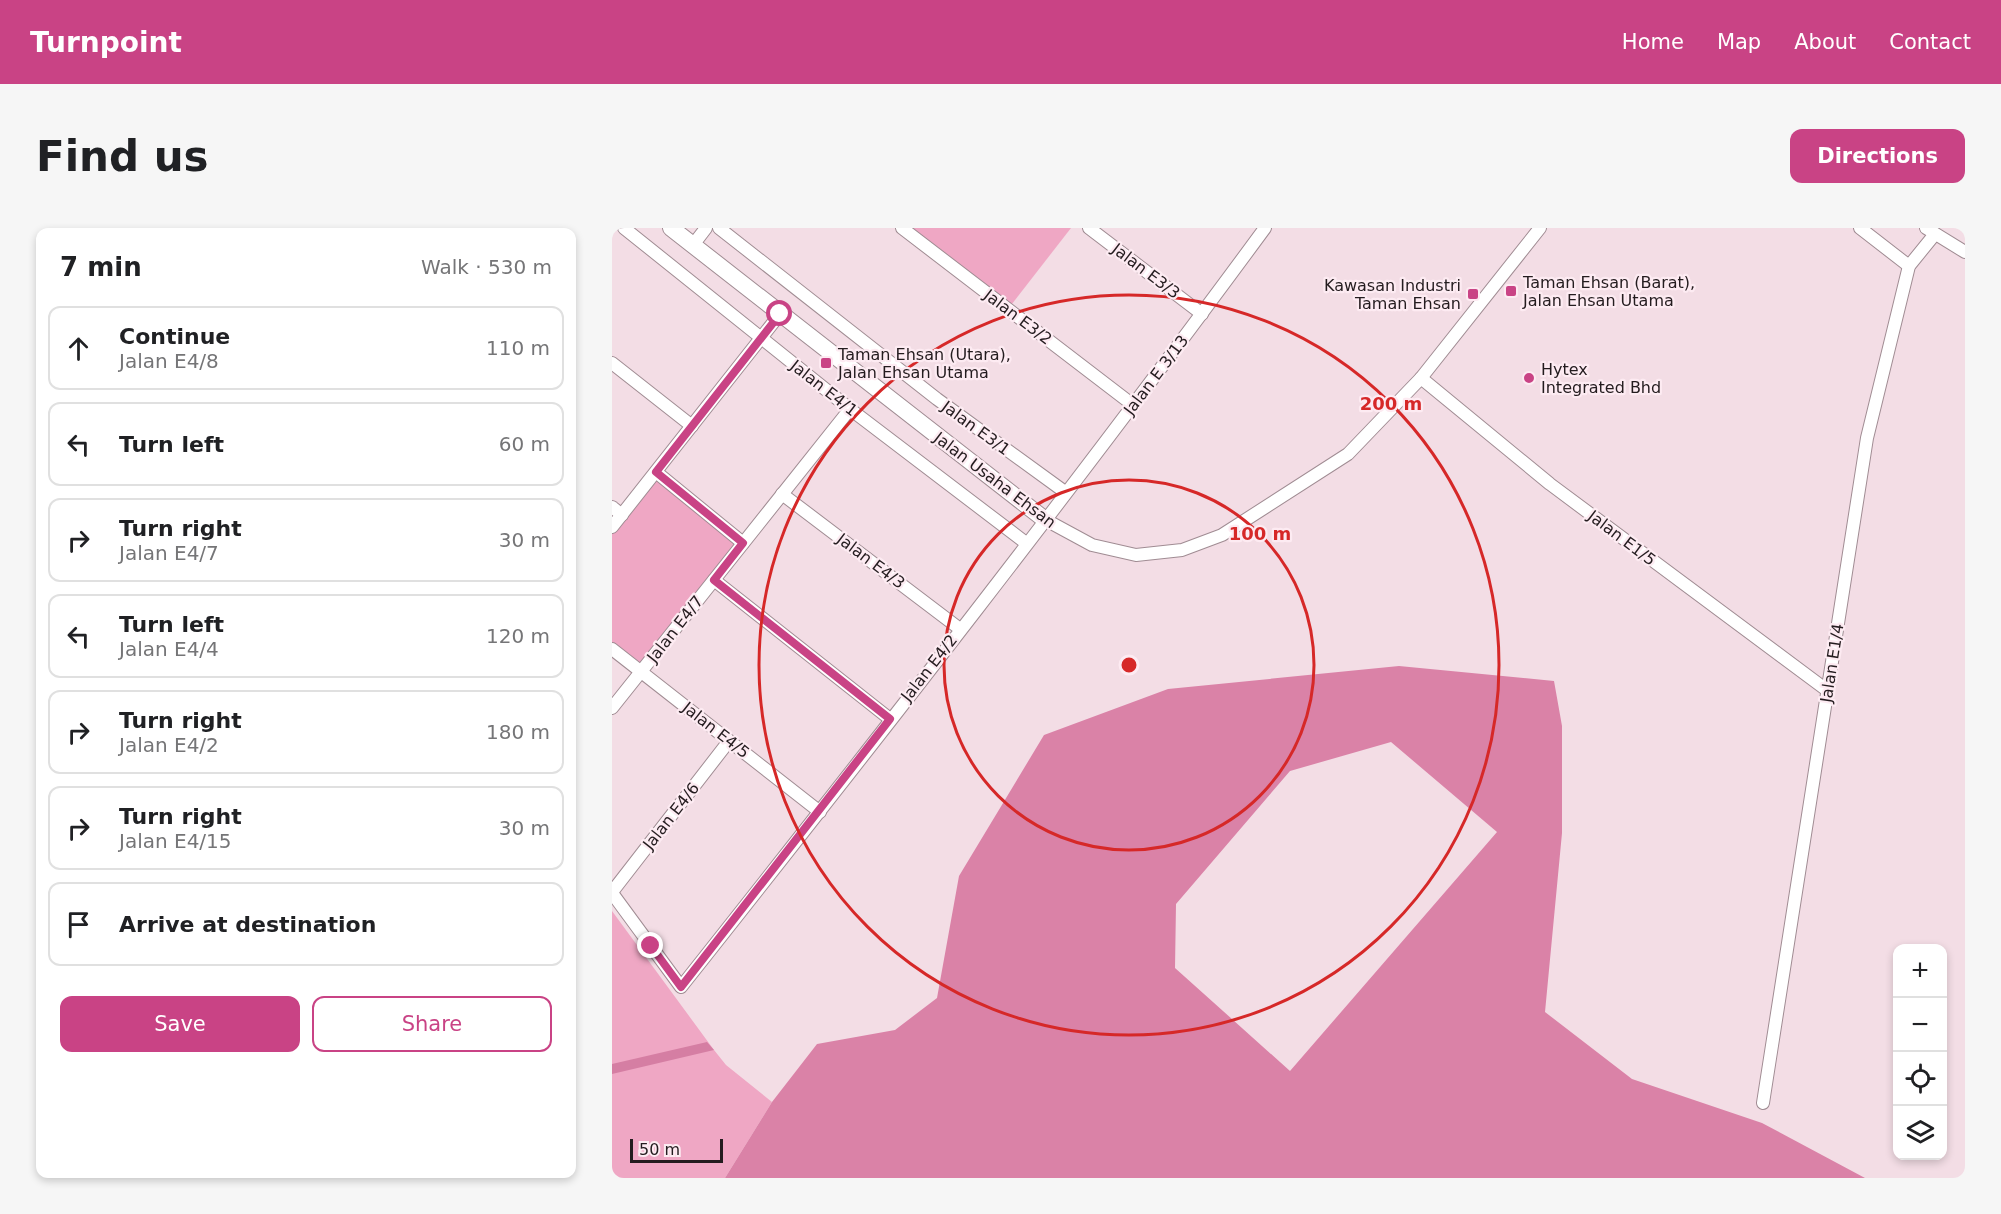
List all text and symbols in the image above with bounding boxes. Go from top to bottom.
text: Turnpoint [30,26,182,59]
text: Home [1622,30,1684,54]
text: Map [1717,30,1761,54]
text: About [1794,30,1856,54]
text: Contact [1889,30,1971,54]
button: Directions [1790,129,1965,183]
text: Find us [36,132,209,181]
street label: Jalan E3/3 [1108,239,1184,303]
text: 7 min [60,252,142,282]
text: Walk · 530 m [421,255,552,279]
place label: Taman Ehsan (Barat), Jalan Ehsan Utama [1522,273,1695,310]
place label: Kawasan Industri Taman Ehsan [1324,276,1461,313]
marker: Taman Ehsan (Barat), Jalan Ehsan Utama [1504,284,1518,298]
street label: Jalan E3/2 [980,285,1056,349]
marker: Kawasan Industri Taman Ehsan [1466,287,1480,301]
route start [766,300,792,326]
text: Continue [119,324,230,349]
street label: Jalan E 3/13 [1119,331,1192,420]
icon: ahead [62,332,95,365]
text: 110 m [486,336,550,360]
place label: Taman Ehsan (Utara), Jalan Ehsan Utama [837,345,1011,382]
text: Jalan E4/8 [119,349,219,373]
street label: Jalan E4/1 [786,355,861,420]
marker: Taman Ehsan (Utara), Jalan Ehsan Utama [819,356,833,370]
place label: Hytex Integrated Bhd [1541,360,1661,397]
marker: Hytex Integrated Bhd [1522,371,1536,385]
text: 200 m [1360,393,1422,414]
street label: Jalan E3/1 [937,396,1014,459]
street label: Jalan Usaha Ehsan [930,427,1060,532]
icon: left [62,428,95,461]
text: Turn left [119,432,224,457]
text: 60 m [499,432,550,456]
street label: Jalan E1/5 [1584,506,1660,570]
text: Turn right [119,516,242,541]
text: 100 m [1229,523,1291,544]
icon: right [62,524,95,557]
text: 30 m [499,528,550,552]
street label: Jalan E4/3 [833,529,909,593]
text: Jalan E4/7 [119,541,219,565]
street label: Jalan E4/7 [642,592,707,667]
text: Turn left [119,612,224,637]
icon: left [62,620,95,653]
street label: Jalan E1/4 [1816,622,1848,705]
text: 120 m [486,624,550,648]
street label: Jalan E4/2 [896,631,961,706]
text: Jalan E4/4 [119,637,219,661]
centre of rings [1119,655,1139,675]
street label: Jalan E4/5 [678,697,753,762]
text: Turn right [119,708,242,733]
icon: right [62,716,95,749]
text: 180 m [486,720,550,744]
text: Jalan E4/2 [119,733,219,757]
street label: Jalan E4/6 [638,779,703,854]
text: Turn right [119,804,242,829]
icon: right [62,812,95,845]
text: 30 m [499,816,550,840]
text: Jalan E4/15 [119,829,232,853]
icon: arrive [62,908,95,941]
text: Arrive at destination [119,912,376,937]
route end [637,932,663,958]
map controls [1893,944,1947,1160]
button: + [1893,944,1947,998]
button: Save [60,996,300,1052]
button: Share [312,996,552,1052]
button: − [1893,998,1947,1052]
button: locate [1893,1052,1947,1106]
button: layers [1893,1106,1947,1160]
scale bar [630,1136,723,1164]
text: 50 m [639,1140,680,1159]

